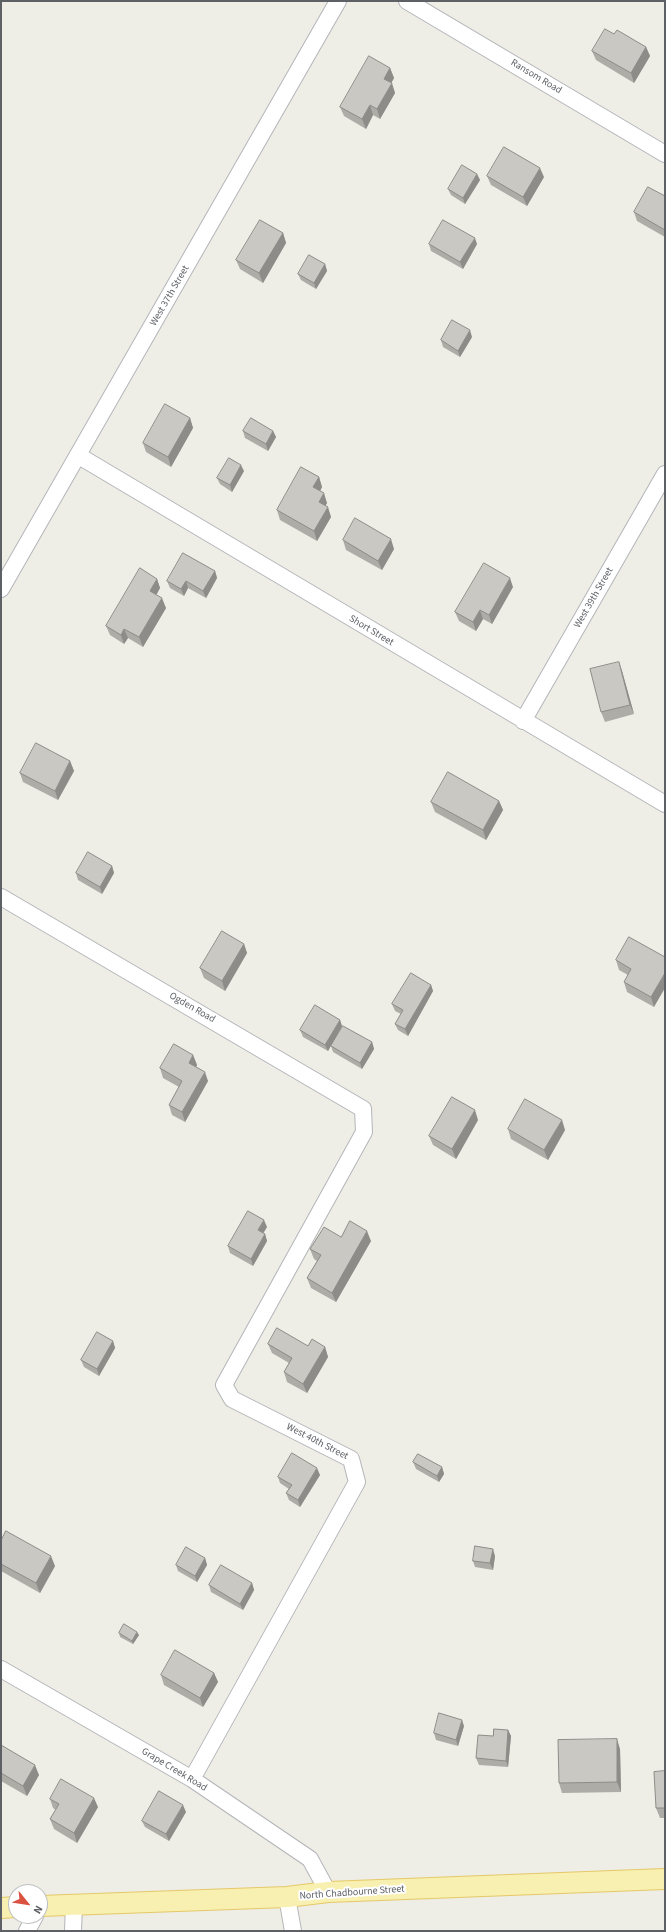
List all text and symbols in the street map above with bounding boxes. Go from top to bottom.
street label: Ransom Road [508,57,564,97]
street label: West 37th Street [148,264,192,328]
street label: West 39th Street [572,566,616,630]
street label: Short Street [346,613,396,649]
street label: Ogden Road [167,990,217,1026]
street label: West 40th Street [284,1421,350,1463]
street label: Grape Creek Road [139,1746,209,1794]
street label: North Chadbourne Street [299,1883,405,1903]
north arrow [8,1884,48,1924]
text: N [30,1903,46,1917]

